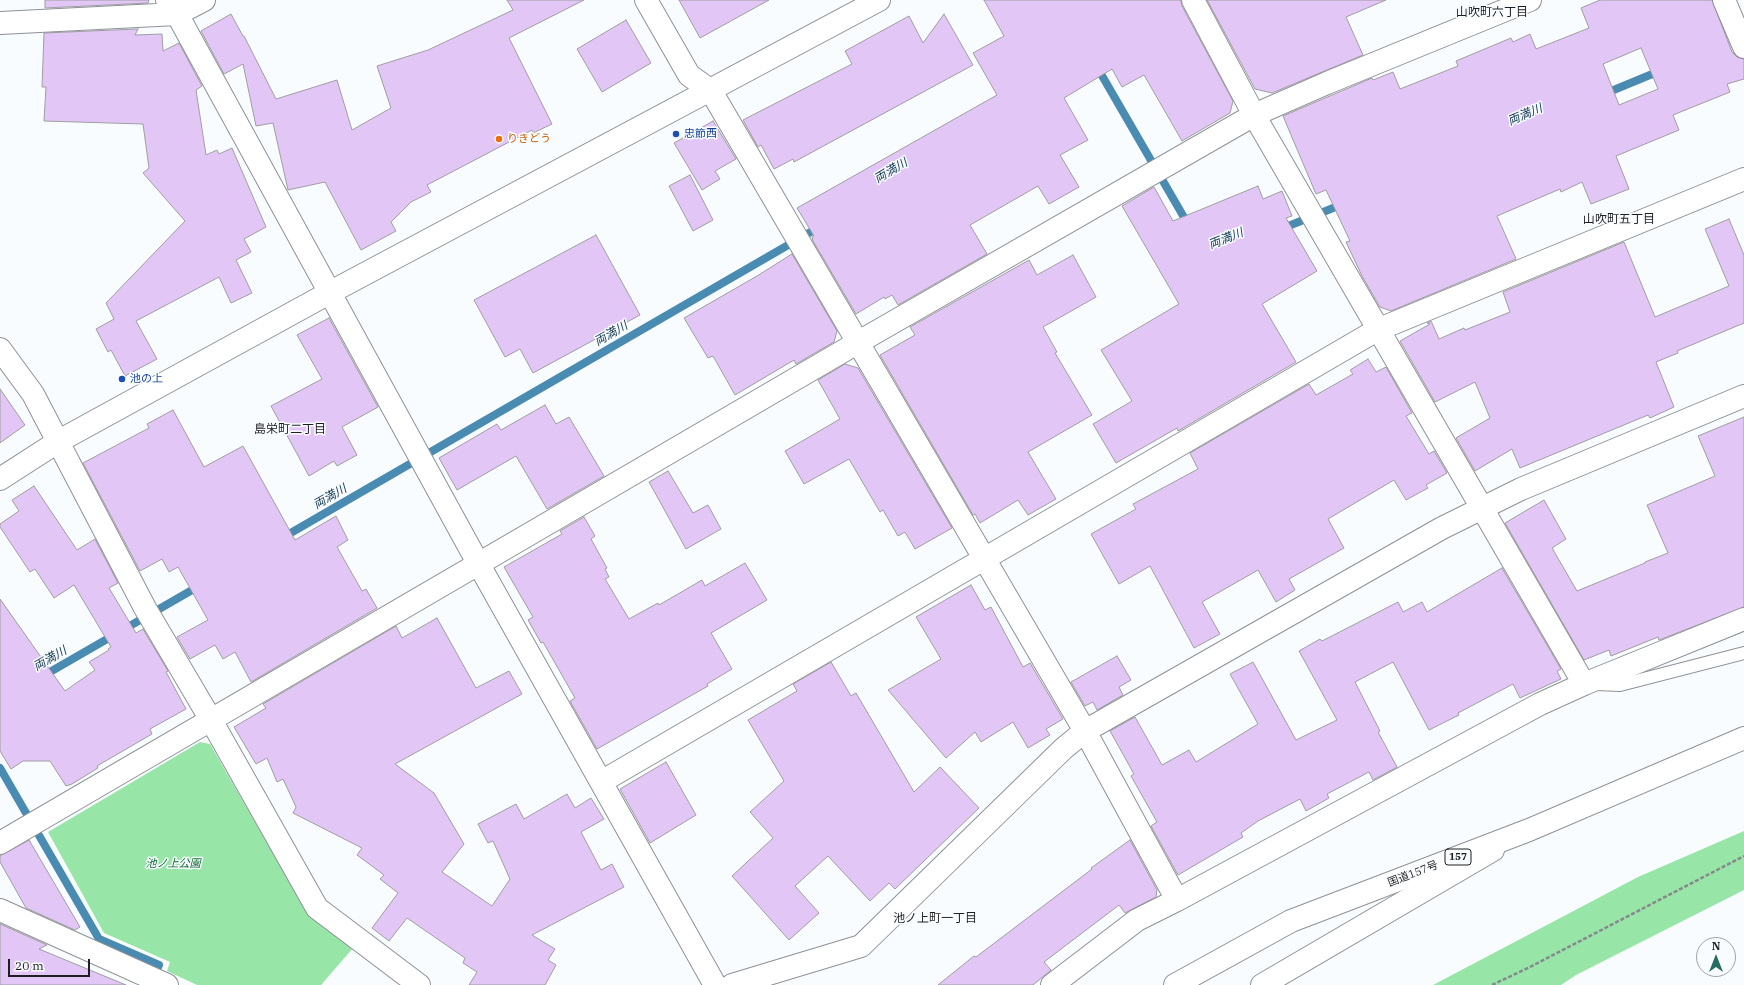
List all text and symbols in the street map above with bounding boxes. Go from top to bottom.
district label: 山吹町六丁目 [1456,6,1528,20]
water label: 両満川 [1506,101,1544,129]
place label: 忠節西 [684,127,717,141]
marker: 忠節西 [671,129,681,139]
place label: りきどう [507,132,551,146]
marker: りきどう [494,134,504,144]
water label: 両満川 [872,156,910,186]
district label: 山吹町五丁目 [1583,213,1655,227]
water label: 両満川 [1207,226,1245,252]
water label: 両満川 [592,319,630,349]
place label: 池の上 [130,372,163,386]
marker: 池の上 [117,374,127,384]
district label: 島栄町二丁目 [254,423,326,437]
water label: 両満川 [311,482,349,512]
water label: 両満川 [31,644,69,674]
road number: 157 [1445,849,1471,865]
park label: 池ノ上公園 [146,857,200,871]
street label: 国道157号 [1386,858,1440,890]
district label: 池ノ上町一丁目 [893,912,977,926]
north arrow [1696,937,1736,977]
text: N [1712,939,1720,953]
scale bar [10,951,92,977]
text: 20 m [15,958,44,973]

